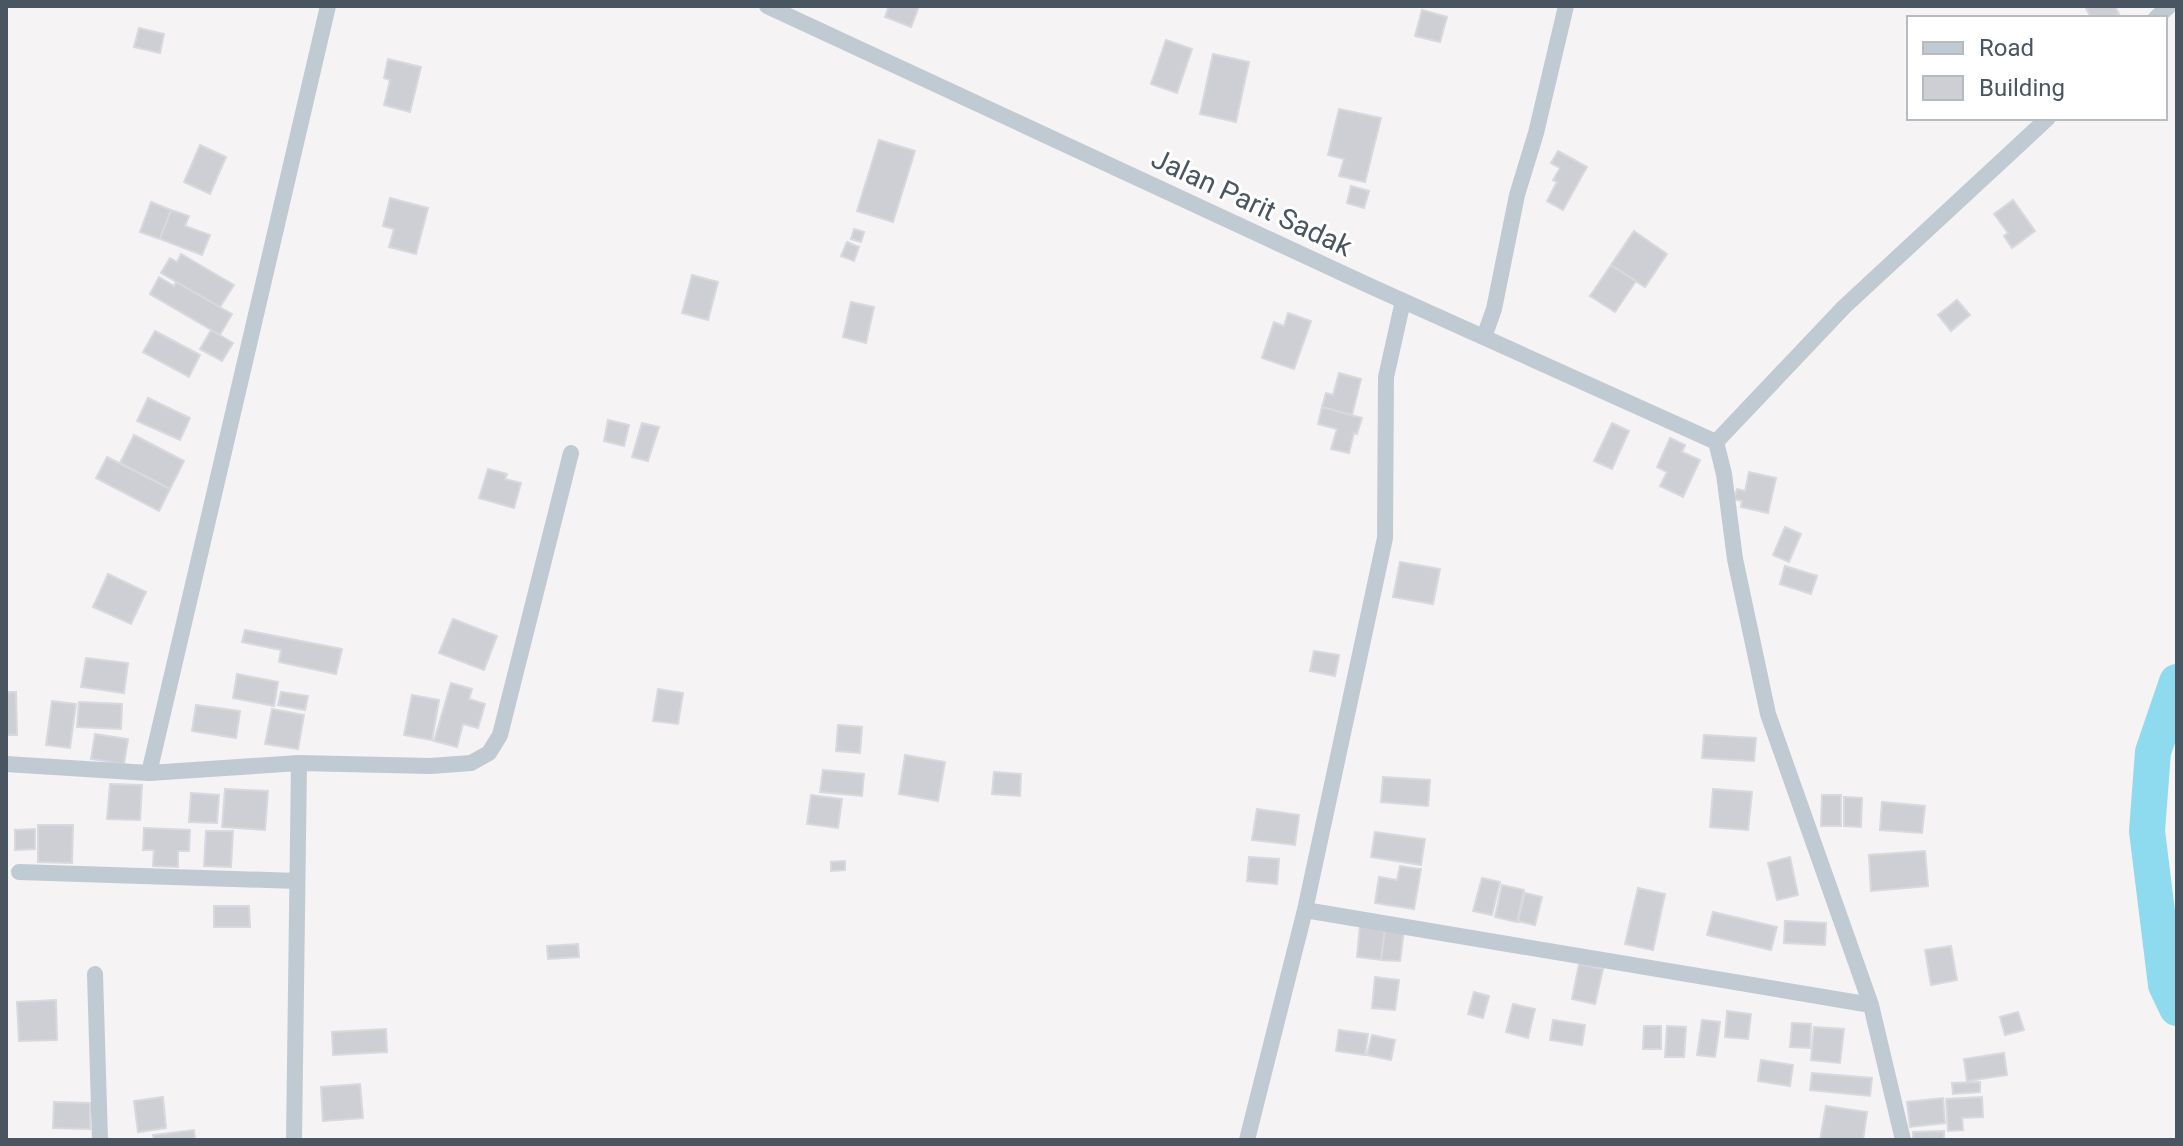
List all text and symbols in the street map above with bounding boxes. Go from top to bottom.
legend [1907,16,2167,120]
text: Road [1979,34,2034,62]
text: Building [1979,74,2065,102]
street label: Jalan Parit Sadak [1146,142,1358,264]

